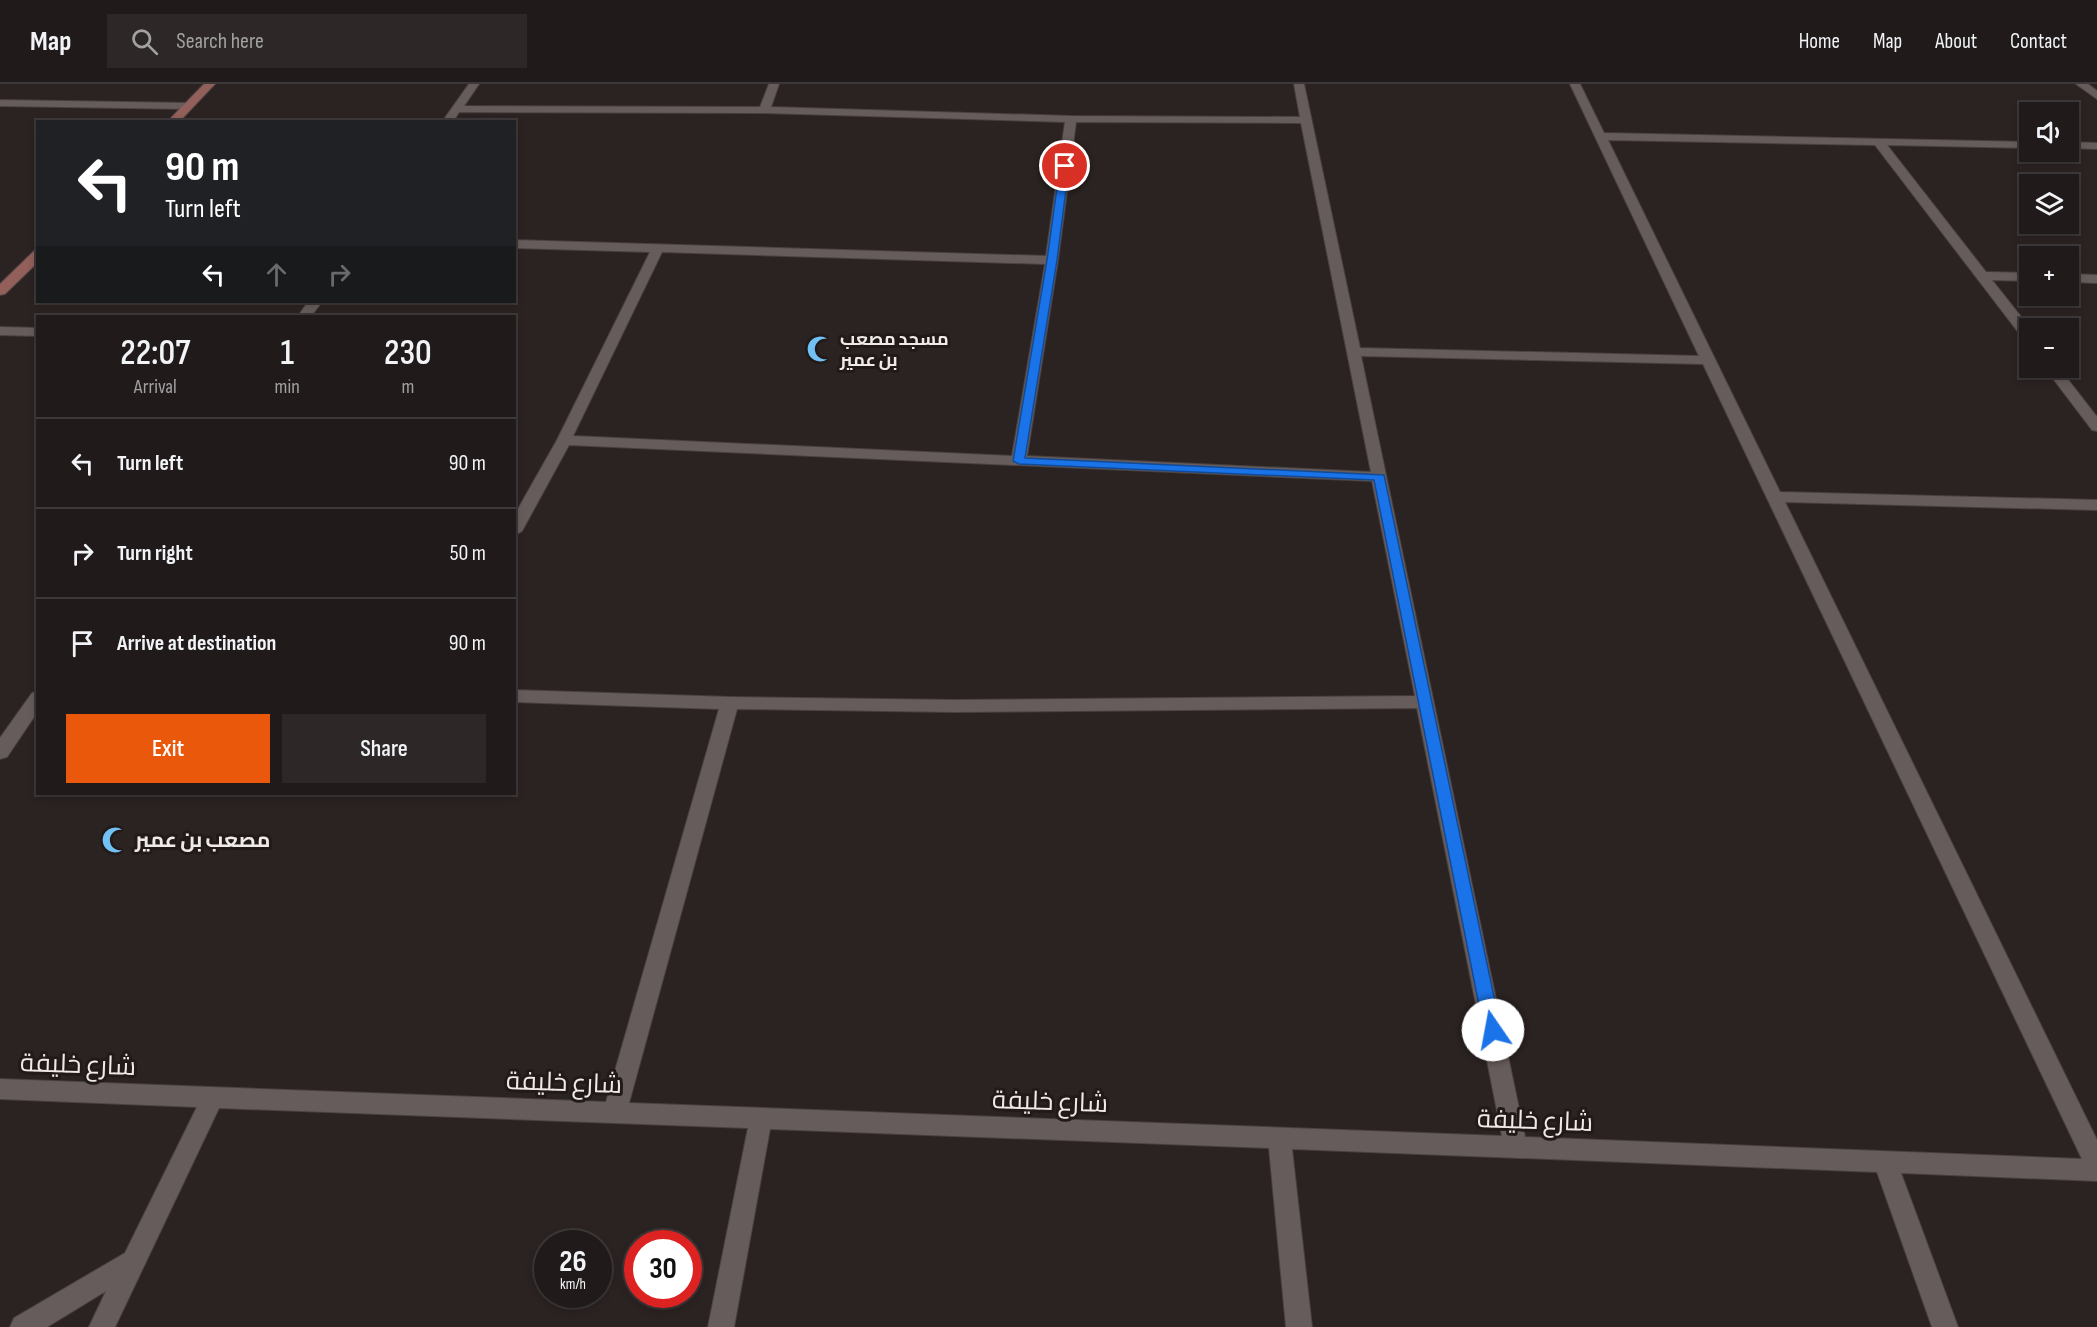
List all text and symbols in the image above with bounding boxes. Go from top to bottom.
search box [107,14,527,68]
text: Map [30,25,71,58]
icon: search [128,25,161,58]
text: Search here [176,28,264,55]
text: Home [1799,29,1840,54]
text: Map [1873,29,1902,54]
text: About [1935,29,1977,54]
text: Contact [2010,29,2067,54]
map controls [2019,102,2079,378]
button: sound [2019,102,2079,162]
pin [1039,140,1090,191]
text: 90 m [165,142,239,193]
icon: left [66,144,144,222]
icon: arrive [1048,149,1081,182]
button: layers [2019,174,2079,234]
text: Turn left [165,193,241,225]
button: + [2019,246,2079,306]
icon: left [197,258,230,291]
icon: ahead [260,258,293,291]
icon: right [323,258,356,291]
button: − [2019,318,2079,378]
place label: مسجد مصعب بن عمير [839,329,949,371]
text: 22:07 [120,332,190,375]
text: 1 [280,332,294,375]
text: 230 [384,332,432,375]
mosque icon: مسجد مصعب بن عمير [805,334,835,364]
text: Arrival [134,375,177,399]
text: min [275,375,300,399]
text: m [401,375,414,399]
icon: left [66,447,99,480]
text: Turn left [117,450,183,477]
text: 90 m [449,450,486,477]
icon: right [66,537,99,570]
text: Turn right [117,540,193,567]
text: 50 m [450,540,486,567]
icon: arrive [66,627,99,660]
text: Arrive at destination [117,630,276,657]
text: 90 m [449,630,486,657]
button: Exit [66,714,270,783]
button: Share [282,714,486,783]
mosque icon: مصعب بن عمير [100,825,130,855]
place label: مصعب بن عمير [134,828,271,853]
position arrow [1461,998,1525,1062]
street label: شارع خليفة [19,1048,137,1083]
street label: شارع خليفة [505,1066,623,1101]
street label: شارع خليفة [991,1085,1109,1120]
street label: شارع خليفة [1476,1104,1594,1139]
speed limit sign: 30 [624,1230,702,1308]
text: 26 [559,1244,587,1280]
text: km/h [560,1275,586,1294]

